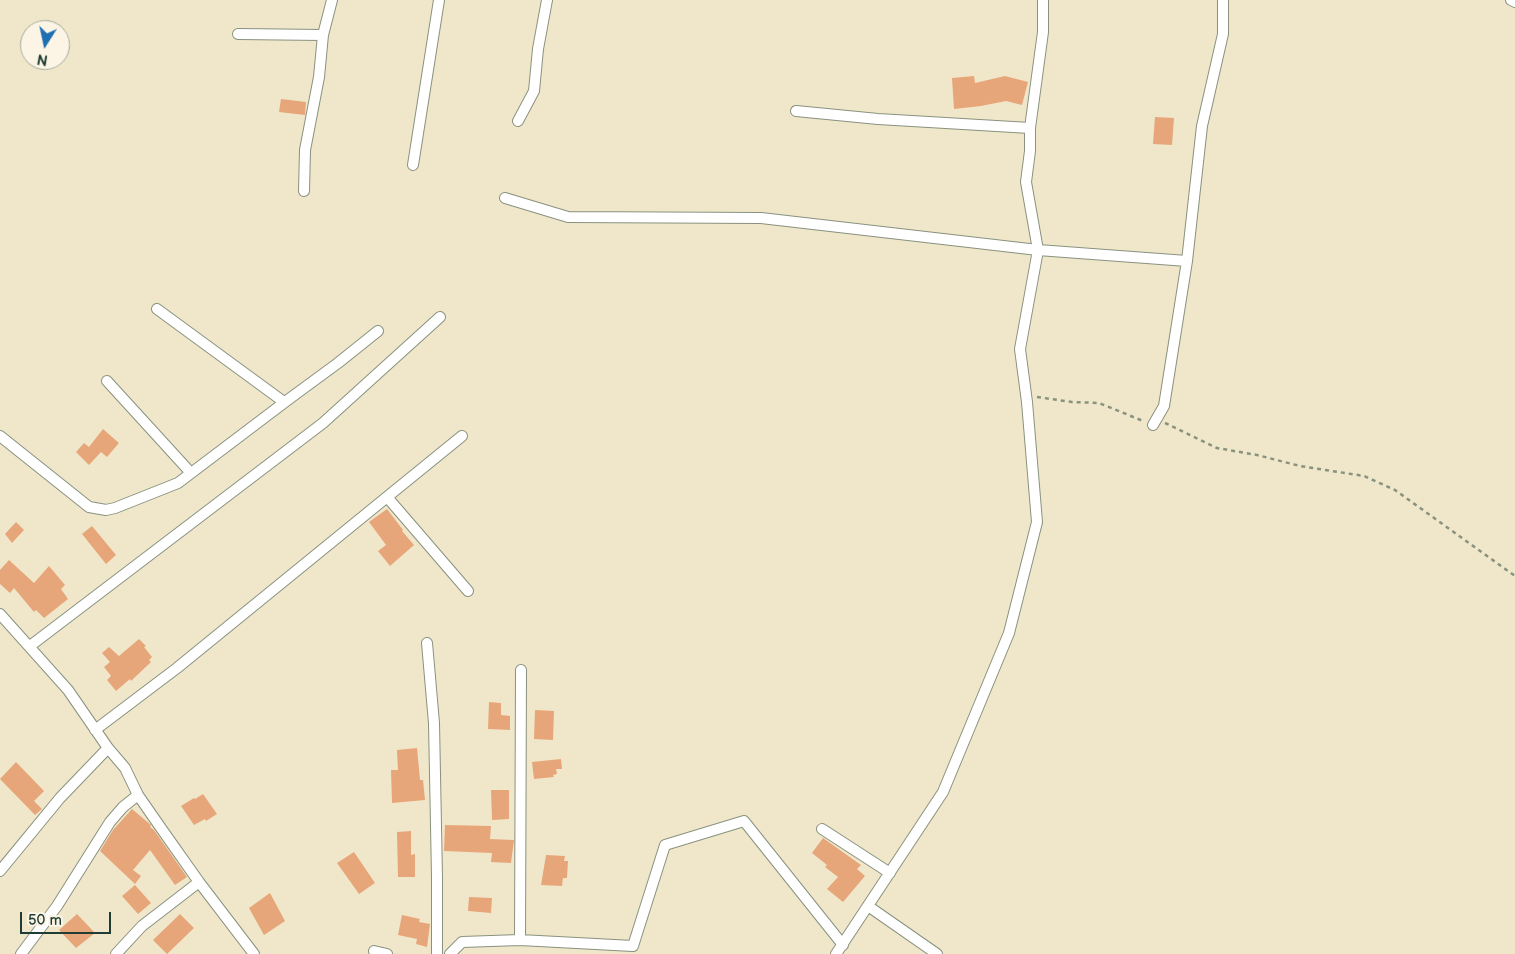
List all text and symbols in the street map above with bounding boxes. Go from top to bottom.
north arrow [20,20,70,70]
text: N [36,50,49,69]
scale bar [22,902,114,934]
text: 50 m [28,911,62,930]

